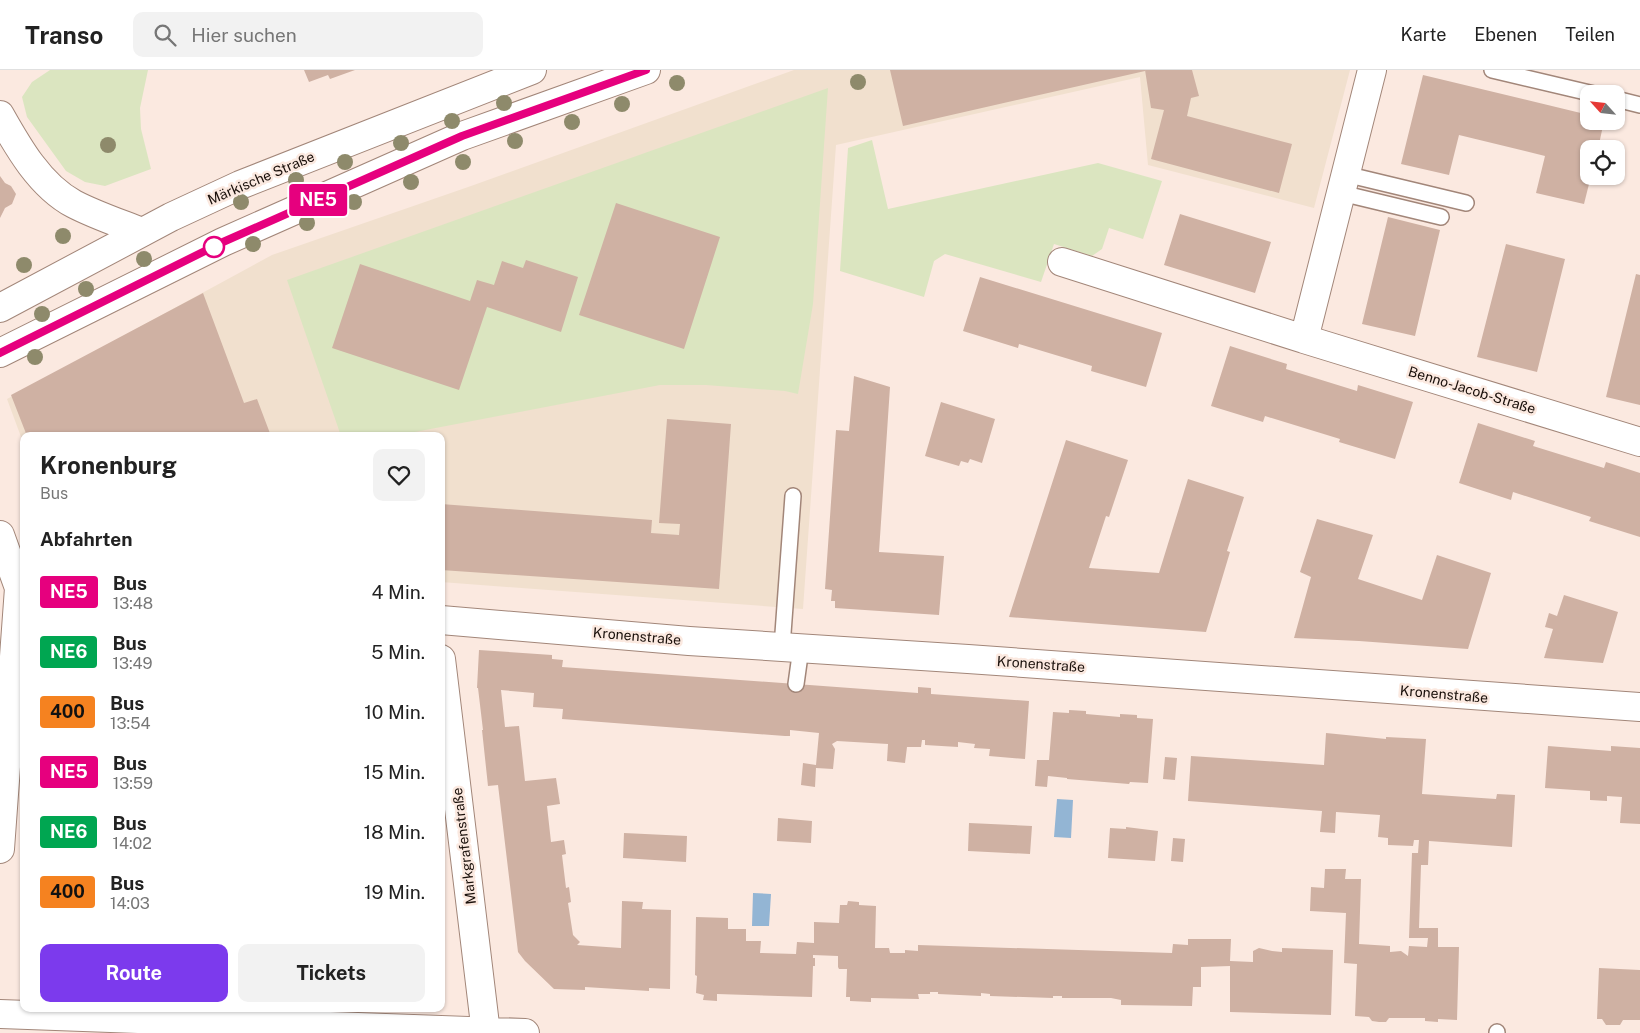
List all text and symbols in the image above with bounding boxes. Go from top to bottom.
search box [133,12,483,57]
text: Transo [25,21,103,49]
icon: search [151,21,179,49]
text: Hier suchen [191,24,297,46]
text: Karte [1401,24,1446,45]
text: Ebenen [1474,24,1537,45]
text: Teilen [1565,24,1615,45]
north arrow [1580,85,1625,130]
map controls [1580,85,1625,185]
button: locate [1580,140,1625,185]
street label: Märkische Straße [205,148,317,208]
line badge: NE5 [289,184,347,216]
text: NE5 [299,189,337,210]
unlabelled marker [203,236,225,258]
street label: Benno-Jacob-Straße [1406,363,1538,417]
button: heart [373,449,425,501]
text: Kronenburg [40,451,177,479]
text: Bus [40,484,68,503]
text: Abfahrten [40,528,132,550]
text: Bus [113,572,147,594]
text: NE5 [50,581,88,602]
text: 4 Min. [372,581,425,603]
text: 13:48 [113,594,153,613]
street label: Kronenstraße [592,624,682,648]
text: Bus [112,632,147,654]
text: NE6 [50,641,87,662]
text: 5 Min. [371,641,425,663]
street label: Kronenstraße [996,653,1086,675]
text: 13:49 [112,654,153,673]
street label: Kronenstraße [1399,682,1489,706]
text: Bus [110,692,144,714]
text: 400 [50,701,85,722]
text: 10 Min. [364,701,425,723]
text: 13:54 [110,714,151,733]
text: Bus [113,752,147,774]
text: NE5 [50,761,88,782]
text: 15 Min. [364,761,425,783]
text: 13:59 [113,774,153,793]
street label: Markgrafenstraße [449,787,479,905]
text: Bus [112,812,147,834]
text: NE6 [50,821,87,842]
text: 18 Min. [363,821,425,843]
text: 14:02 [112,834,152,853]
text: Bus [110,872,144,894]
text: 400 [50,881,85,902]
text: 19 Min. [364,881,425,903]
text: 14:03 [110,894,150,913]
button: Route [40,944,228,1002]
button: Tickets [238,944,425,1002]

